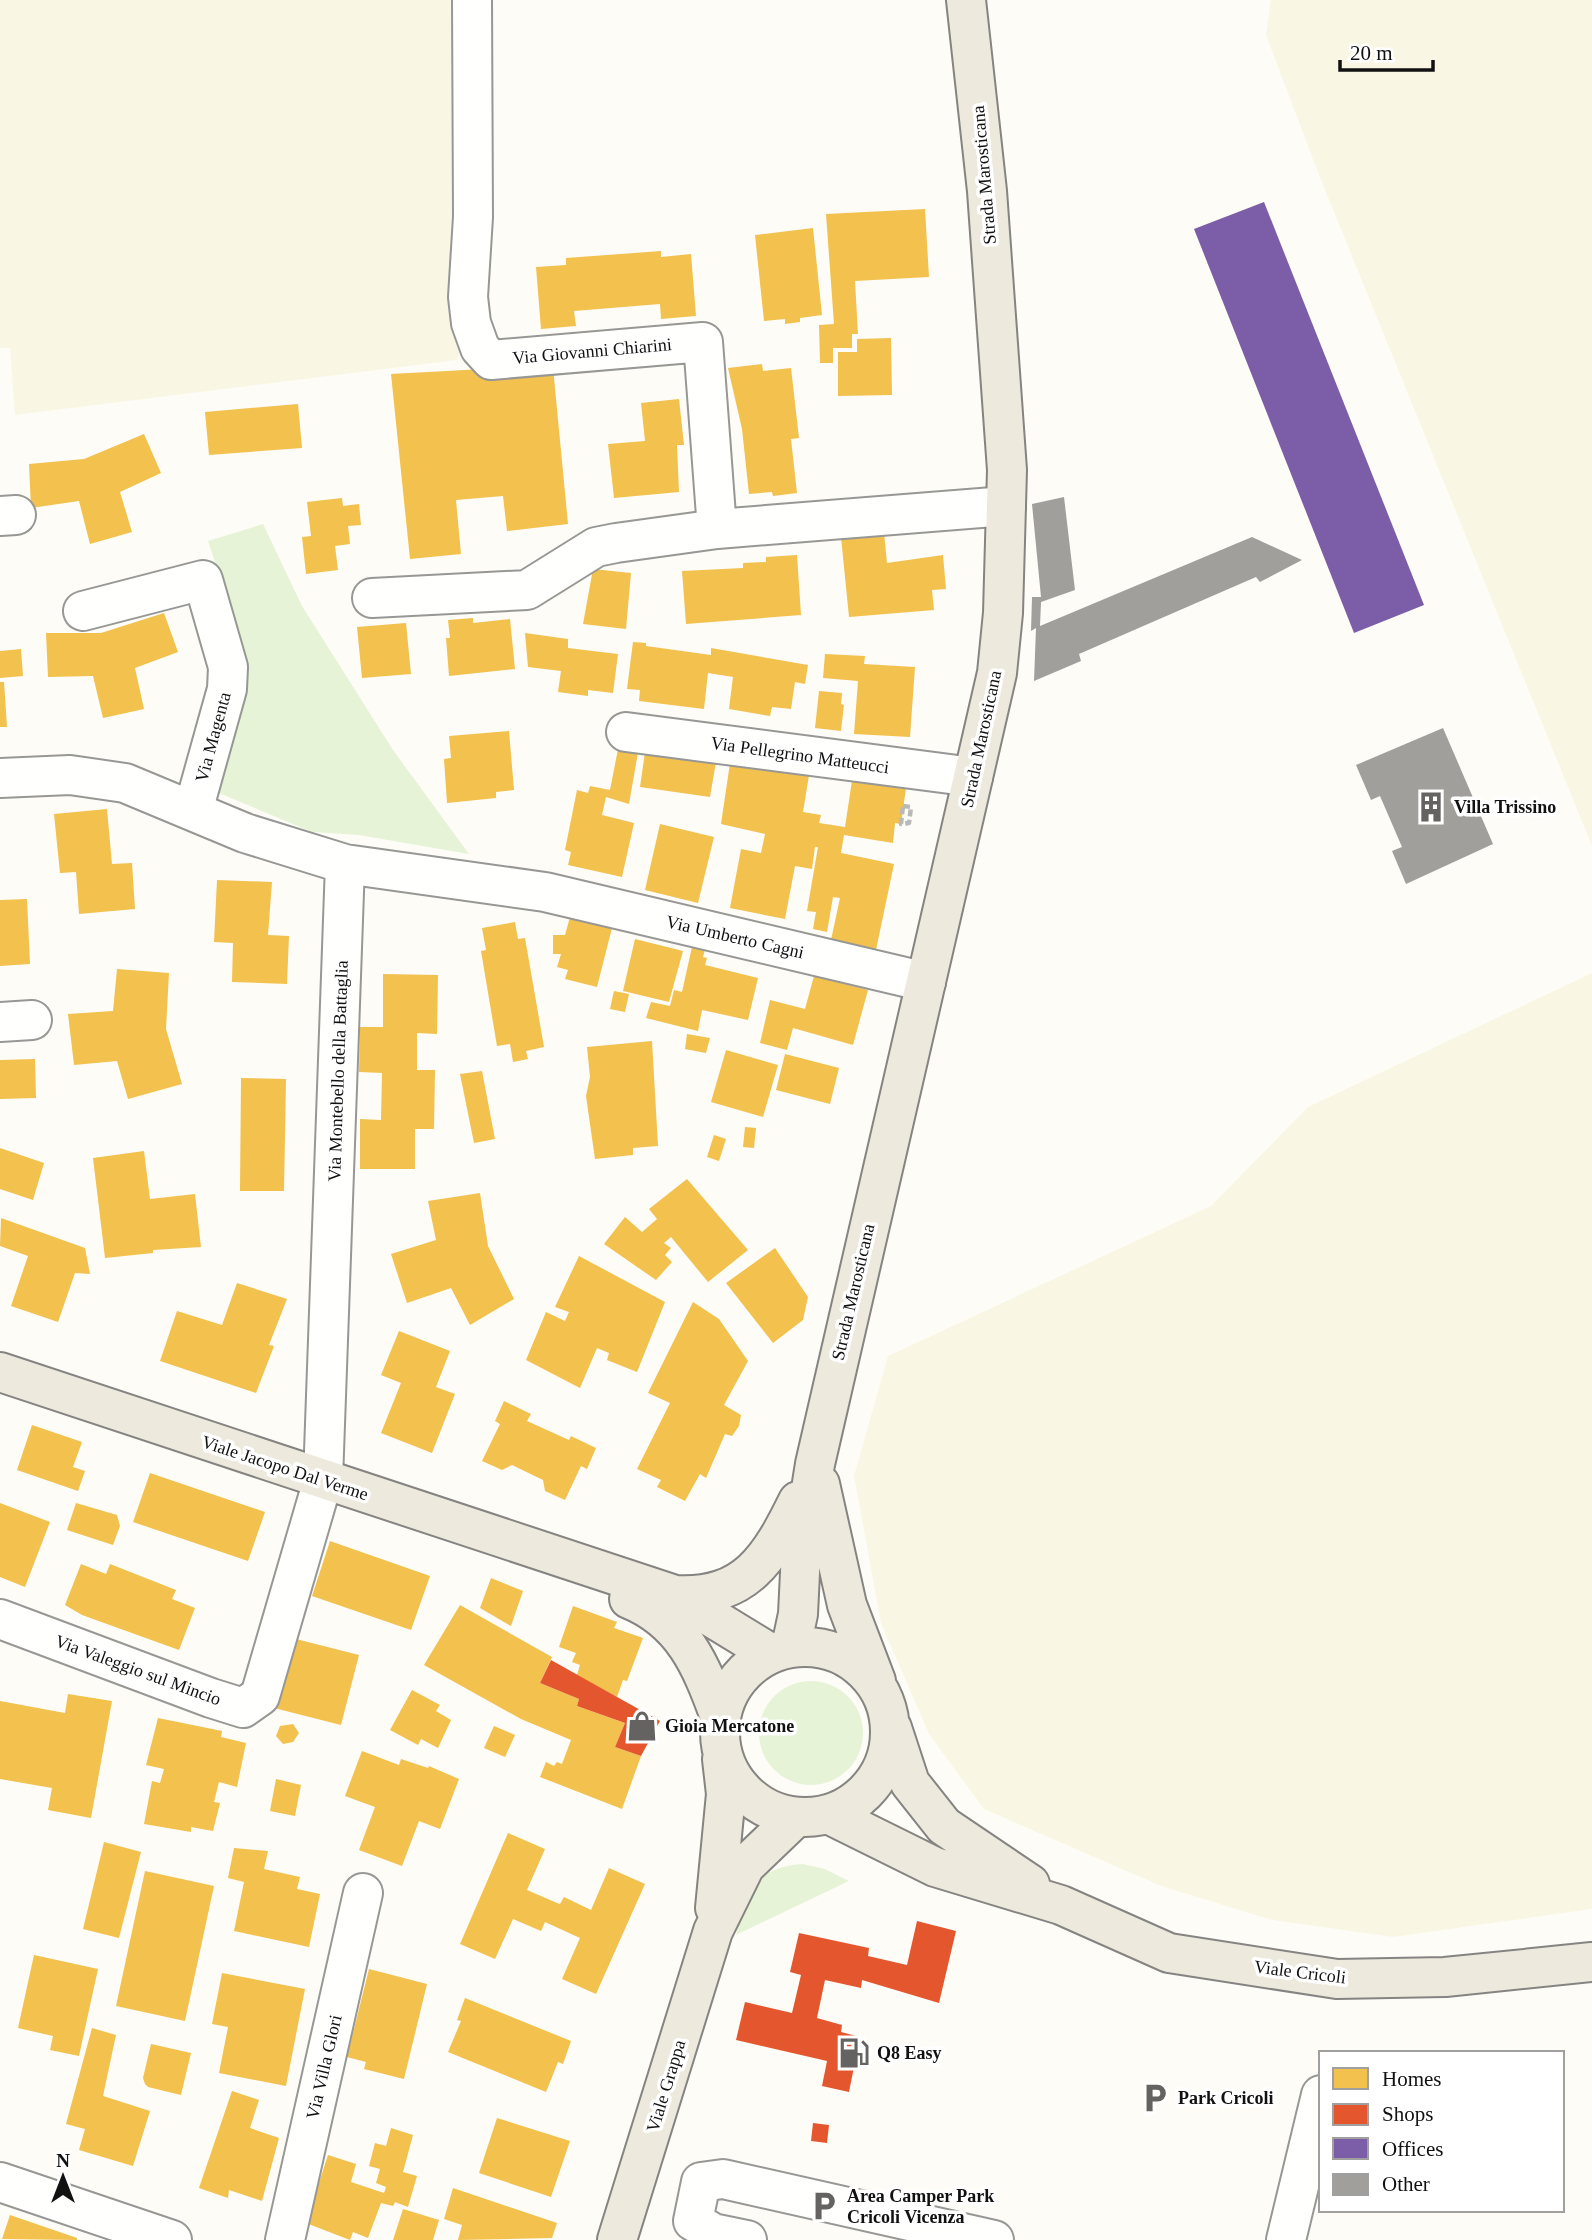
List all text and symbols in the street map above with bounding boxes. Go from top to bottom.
scale bar [1340,28,1433,72]
text: 20 m [1350,41,1393,65]
street label: Strada Marosticana [968,105,1000,245]
street label: Via Giovanni Chiarini [511,334,673,368]
street label: Strada Marosticana [957,669,1005,809]
street label: Via Magenta [191,690,235,784]
street label: Via Pellegrino Matteucci [710,733,890,777]
building icon: Villa Trissino [1414,790,1448,824]
place label: Villa Trissino [1454,797,1556,817]
street label: Via Umberto Cagni [664,911,806,963]
street label: Via Montebello della Battaglia [324,960,352,1182]
street label: Strada Marosticana [828,1222,878,1362]
street label: Viale Jacopo Dal Verme [199,1432,371,1504]
street label: Via Valeggio sul Mincio [52,1631,224,1709]
shop icon: Gioia Mercatone [625,1709,659,1743]
place label: Gioia Mercatone [665,1716,794,1736]
street label: Viale Cricoli [1253,1956,1347,1988]
street label: Via Villa Glori [302,2013,346,2121]
fuel station icon: Q8 Easy [837,2036,871,2070]
street label: Viale Grappa [642,2037,690,2135]
place label: Q8 Easy [877,2043,942,2063]
legend [1319,2051,1564,2212]
text: Homes [1382,2067,1442,2091]
parking icon: Park Cricoli [1138,2081,1172,2115]
place label: Park Cricoli [1178,2088,1273,2108]
text: Shops [1382,2102,1433,2126]
text: Offices [1382,2137,1443,2161]
north arrow [28,2142,98,2212]
text: N [56,2150,70,2171]
text: Other [1382,2172,1430,2196]
place label: Area Camper Park Cricoli Vicenza [847,2186,994,2227]
parking icon: Area Camper Park Cricoli Vicenza [807,2189,841,2223]

